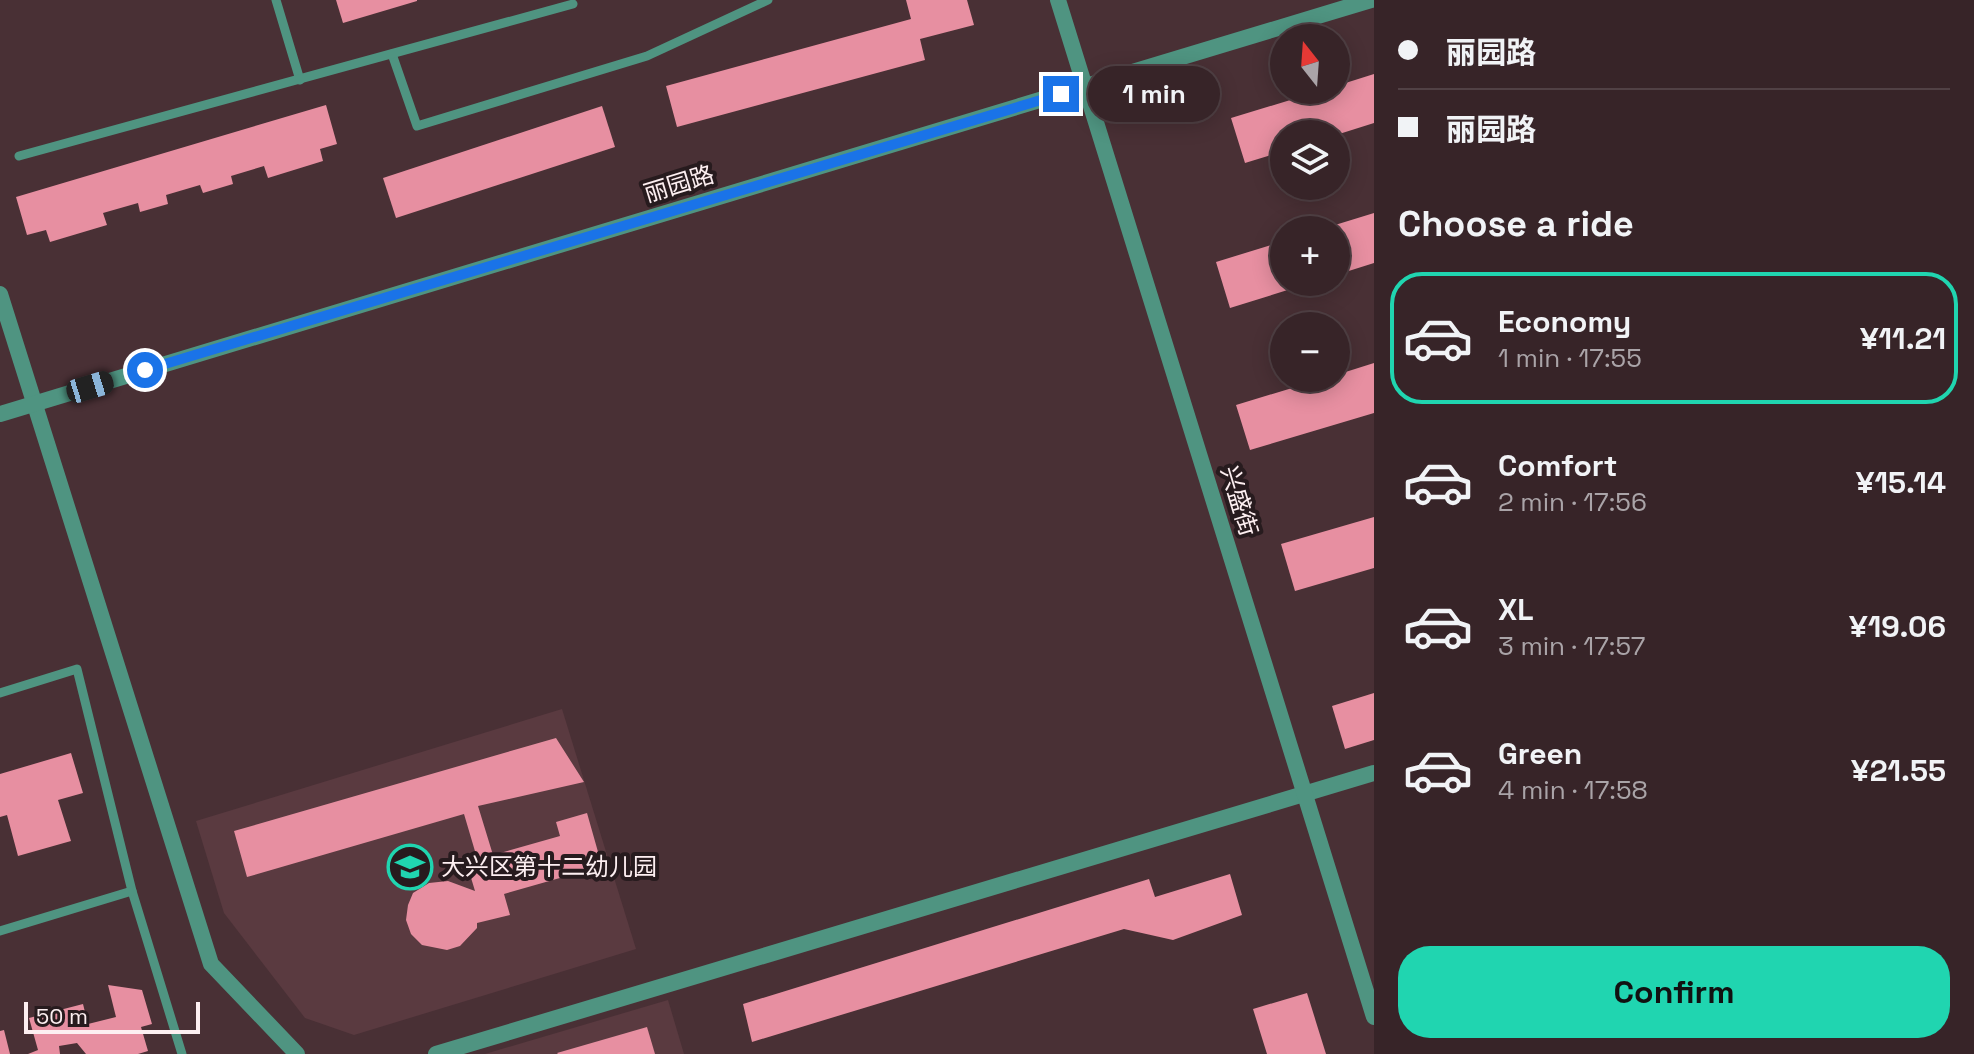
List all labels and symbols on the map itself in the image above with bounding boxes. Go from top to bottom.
north arrow [1270,24,1350,104]
callout: 1 min [1089,66,1221,122]
route end [1043,76,1079,112]
street label: 丽园路 [640,158,718,209]
route start [127,352,163,388]
car [64,369,116,405]
street label: 兴盛街 [1214,462,1265,540]
school or university icon: 大兴区第十二幼儿园 [386,843,434,891]
place label: 大兴区第十二幼儿园 [441,851,657,882]
scale bar [24,998,200,1034]

